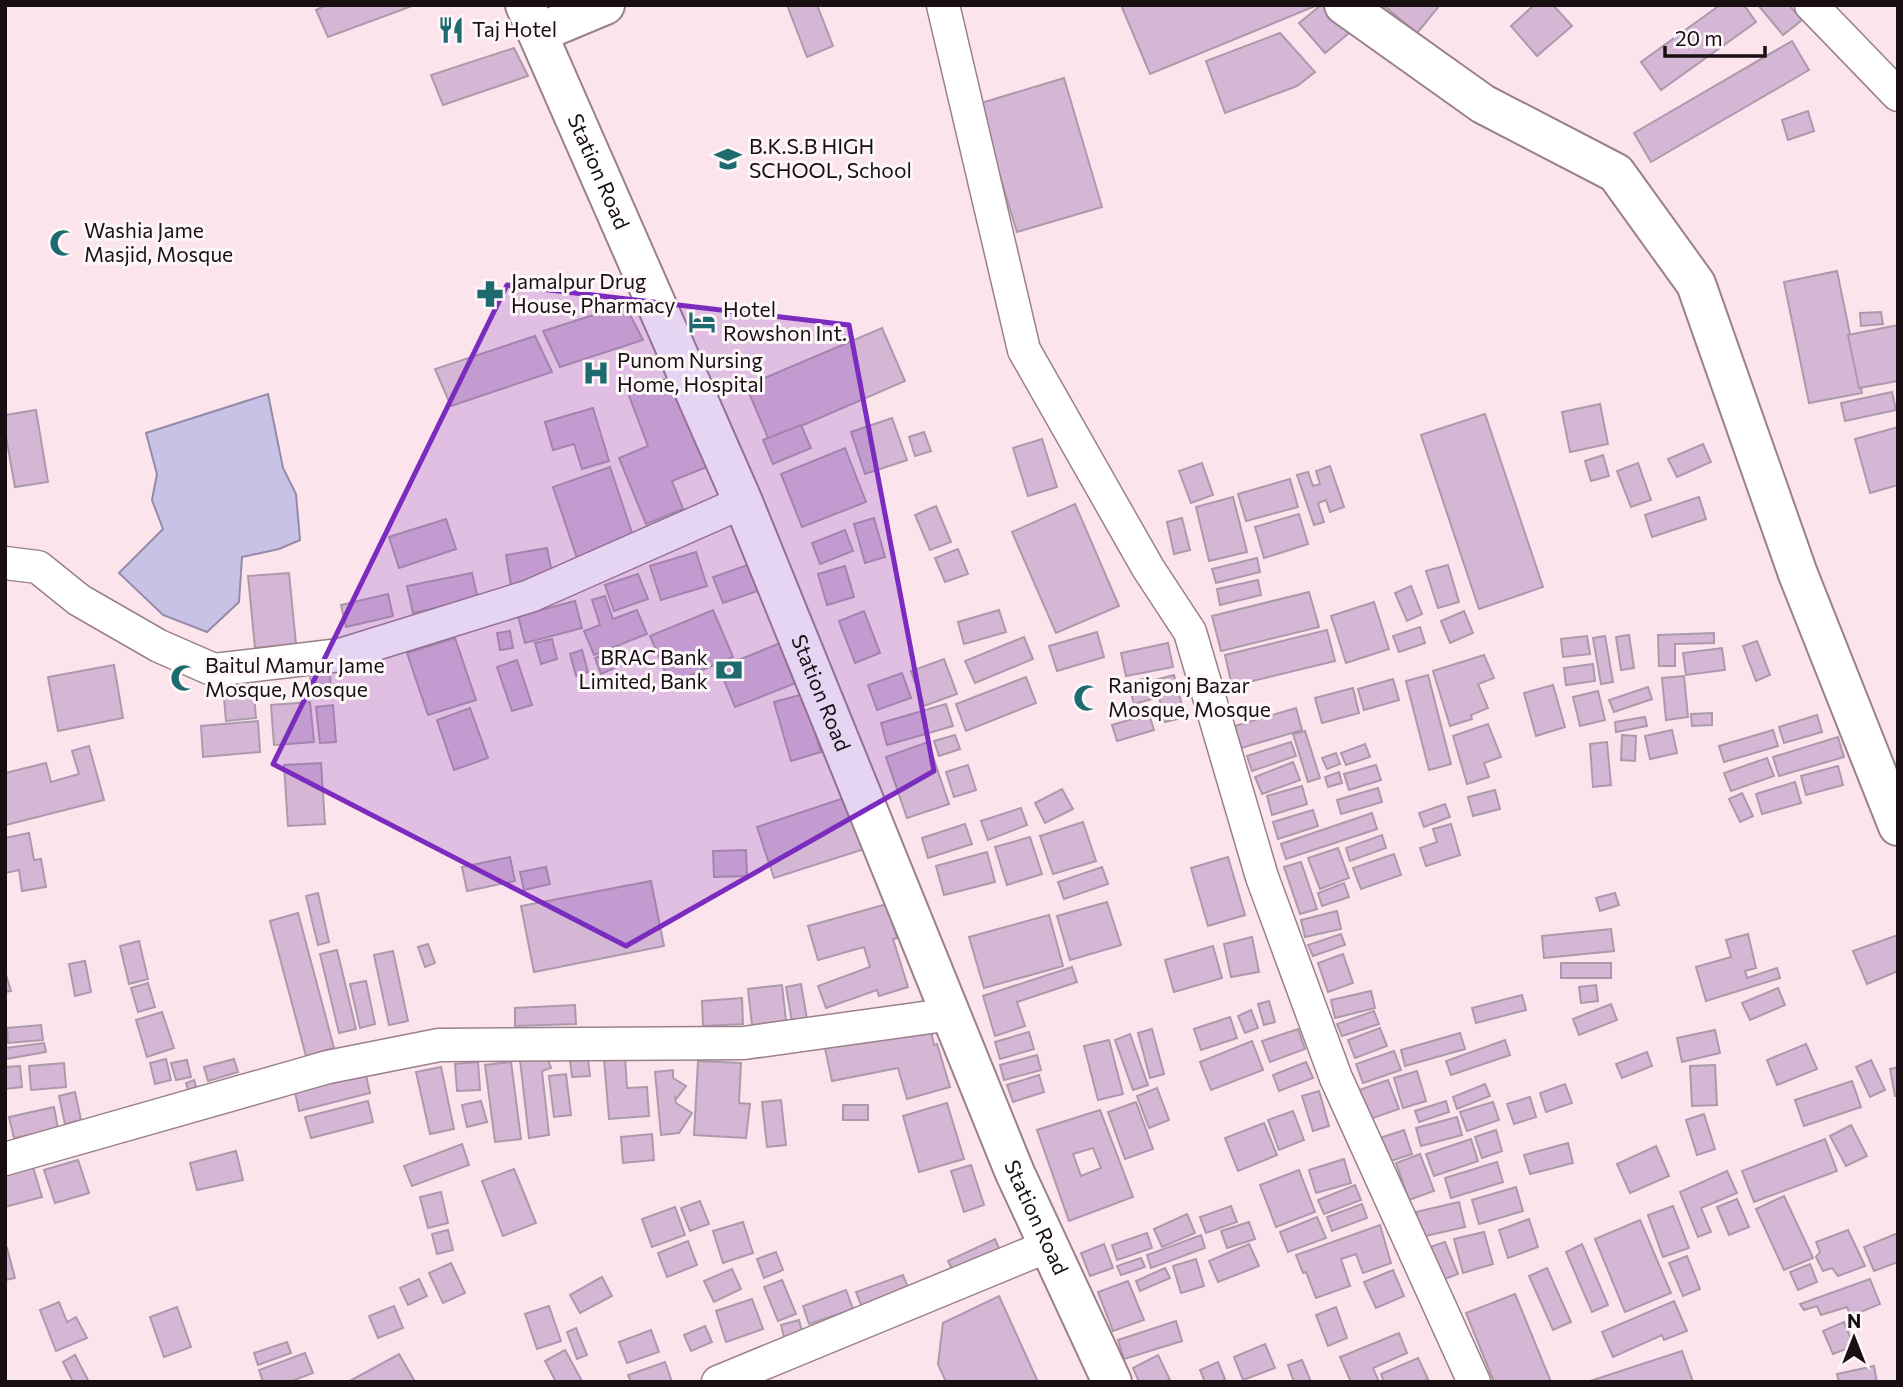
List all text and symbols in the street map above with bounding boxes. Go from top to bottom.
scale bar [1665,14,1765,58]
restaurant icon: Taj Hotel [436,15,466,45]
place label: Taj Hotel [472,16,557,41]
text: 20 m [1675,25,1723,50]
street label: Station Road [563,110,636,233]
place label: B.K.S.B HIGH SCHOOL, School [749,133,912,182]
school or university icon: B.K.S.B HIGH SCHOOL, School [713,144,743,174]
place label: Washia Jame Masjid, Mosque [84,217,233,266]
mosque icon: Washia Jame Masjid, Mosque [48,228,78,258]
place label: Jamalpur Drug House, Pharmacy [511,268,676,317]
pharmacy icon: Jamalpur Drug House, Pharmacy [475,279,505,309]
place label: Hotel Rowshon Int. [723,296,847,345]
hotel icon: Hotel Rowshon Int. [687,307,717,337]
place label: Punom Nursing Home, Hospital [617,347,764,396]
hospital icon: Punom Nursing Home, Hospital [581,358,611,388]
street label: Station Road [787,631,857,755]
place label: BRAC Bank Limited, Bank [578,644,708,693]
place label: Baitul Mamur Jame Mosque, Mosque [205,652,384,701]
bank icon: BRAC Bank Limited, Bank [714,655,744,685]
mosque icon: Baitul Mamur Jame Mosque, Mosque [169,663,199,693]
place label: Ranigonj Bazar Mosque, Mosque [1108,672,1271,721]
mosque icon: Ranigonj Bazar Mosque, Mosque [1072,683,1102,713]
street label: Station Road [1000,1156,1074,1278]
north arrow [1819,1303,1889,1373]
text: N [1847,1309,1861,1332]

